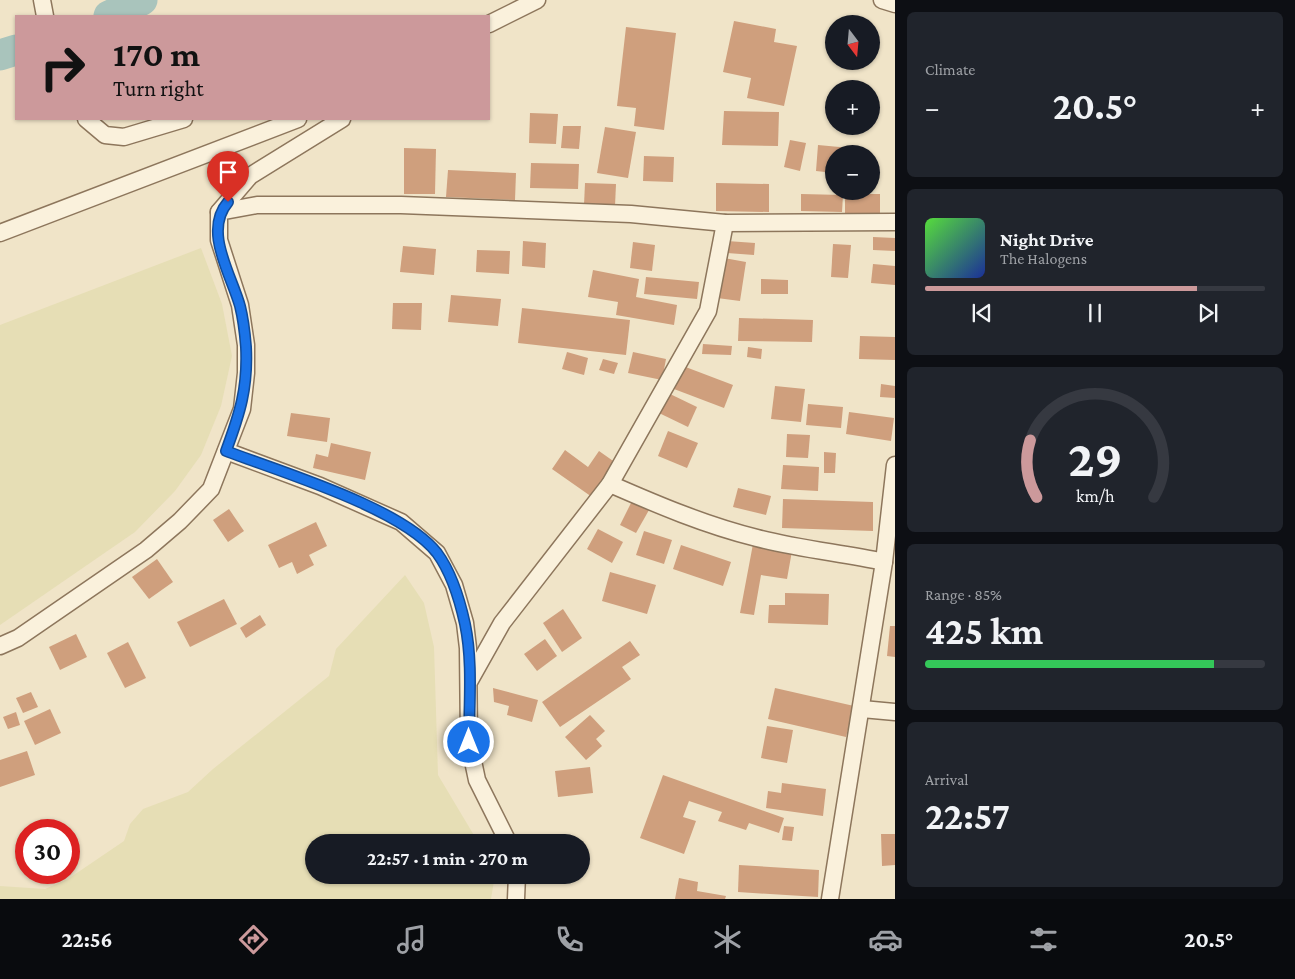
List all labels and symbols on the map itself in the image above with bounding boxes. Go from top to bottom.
north arrow [825,15,880,70]
pin [207,151,249,202]
position arrow [442,715,494,767]
speed limit sign: 30 [15,819,80,884]

